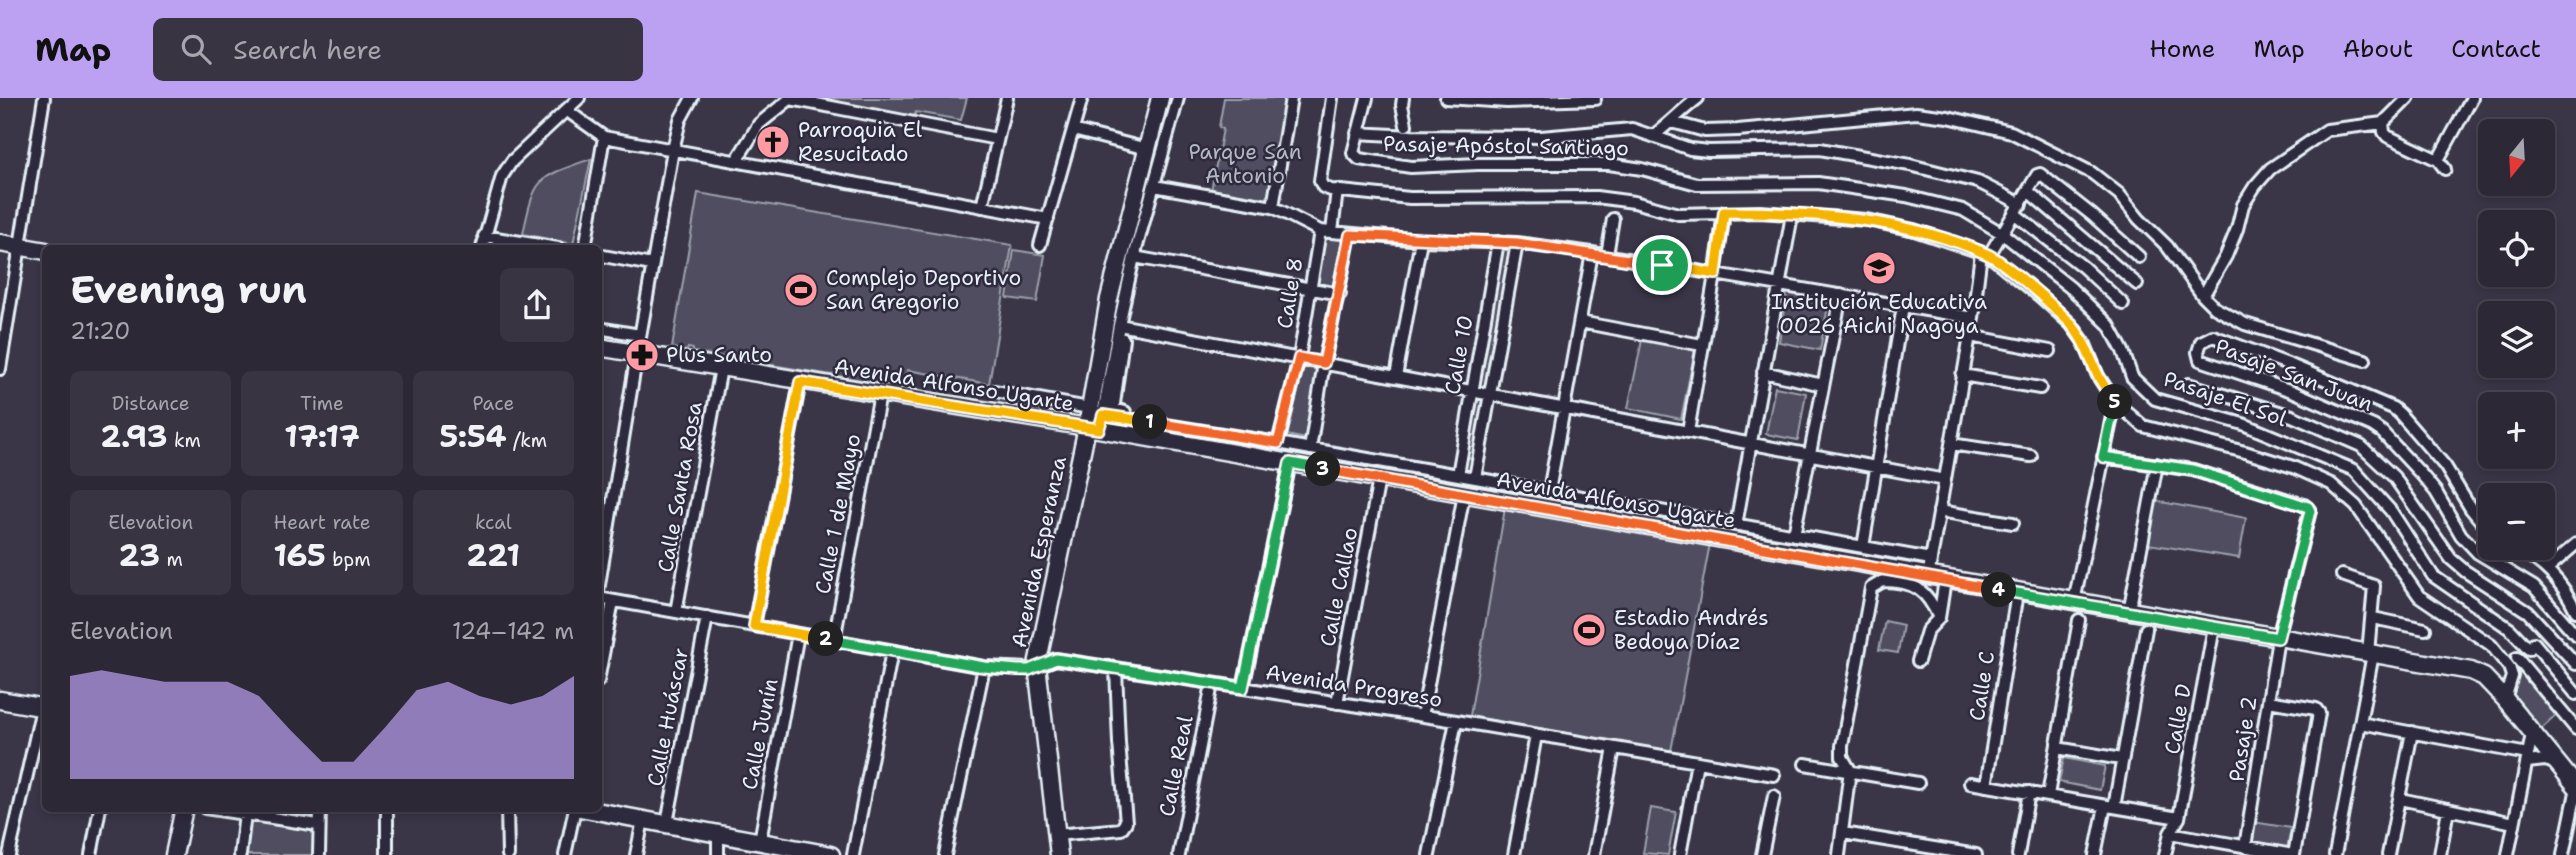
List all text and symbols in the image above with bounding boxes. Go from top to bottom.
search box [153,18,643,81]
text: Map [35,27,111,72]
icon: search [177,30,215,68]
text: Search here [233,32,382,67]
text: Home [2149,33,2215,65]
text: Map [2253,33,2305,65]
text: About [2343,33,2413,65]
text: Contact [2451,33,2541,65]
place label: Parroquia El Resucitado [798,116,923,168]
north arrow [2478,119,2555,196]
map controls [2478,119,2555,560]
church icon: Parroquia El Resucitado [754,123,792,161]
street label: Pasaje Apóstol Santiago [1383,130,1629,162]
park label: Parque San Antonio [1188,138,1302,190]
button: locate [2478,210,2555,287]
pin [1632,235,1692,295]
icon: arrive [1643,246,1681,284]
school or university icon: Institución Educativa 0026 Aichi Nagoya [1860,249,1898,287]
street label: Calle 8 [1271,255,1309,331]
text: Evening run [70,264,307,315]
place label: Complejo Deportivo San Gregorio [826,264,1021,316]
button: share [500,268,574,342]
sports icon: Complejo Deportivo San Gregorio [782,271,820,309]
place label: Institución Educativa 0026 Aichi Nagoya [1771,288,1987,340]
button: layers [2478,301,2555,378]
street label: Calle 10 [1438,313,1480,397]
text: 21:20 [70,316,130,346]
street label: Pasaje San Juan [2211,332,2377,418]
pharmacy icon: Plus Santo [623,336,661,374]
place label: Plus Santo [666,341,772,369]
street label: Avenida Alfonso Ugarte [832,352,1076,418]
street label: Pasaje El Sol [2160,365,2291,433]
pin: 5 [2098,384,2132,420]
text: 5 [2109,389,2120,414]
text: Distance [112,391,190,416]
text: Time [300,391,344,416]
text: Pace [472,391,514,416]
button: + [2478,392,2555,469]
street label: Calle Santa Rosa [651,400,709,574]
pin: 1 [1132,404,1168,440]
text: 1 [1145,409,1154,434]
text: 2.93 [100,416,168,457]
text: 17:17 [284,416,360,457]
text: 5:54 [440,416,507,457]
text: km [168,428,201,453]
text: /km [507,428,547,453]
street label: Calle 1 de Mayo [809,432,867,596]
pin: 3 [1306,452,1340,486]
street label: Avenida Esperanza [1005,454,1073,650]
text: 3 [1316,456,1329,481]
street label: Avenida Alfonso Ugarte [1494,465,1738,535]
button: − [2478,483,2555,560]
text: Elevation [108,510,193,535]
text: Heart rate [274,510,370,535]
text: kcal [475,510,512,535]
street label: Calle Callao [1314,525,1364,649]
text: 23 [118,535,160,576]
text: 165 [273,535,326,576]
text: 221 [466,535,520,576]
text: m [160,547,183,572]
text: bpm [326,547,371,572]
pin: 4 [1982,573,2016,608]
text: 4 [1992,577,2005,602]
place label: Estadio Andrés Bedoya Díaz [1614,604,1769,656]
sports icon: Estadio Andrés Bedoya Díaz [1570,611,1608,649]
text: Elevation [70,616,173,646]
text: 124–142 m [452,616,574,646]
pin: 2 [808,622,844,656]
text: 2 [819,626,832,651]
street label: Calle Huáscar [641,645,695,789]
street label: Calle C [1963,649,2001,723]
street label: Avenida Progreso [1264,658,1444,714]
street label: Calle Junín [736,676,785,792]
street label: Calle D [2158,682,2198,756]
street label: Pasaje 2 [2222,694,2264,784]
street label: Calle Real [1153,713,1200,819]

